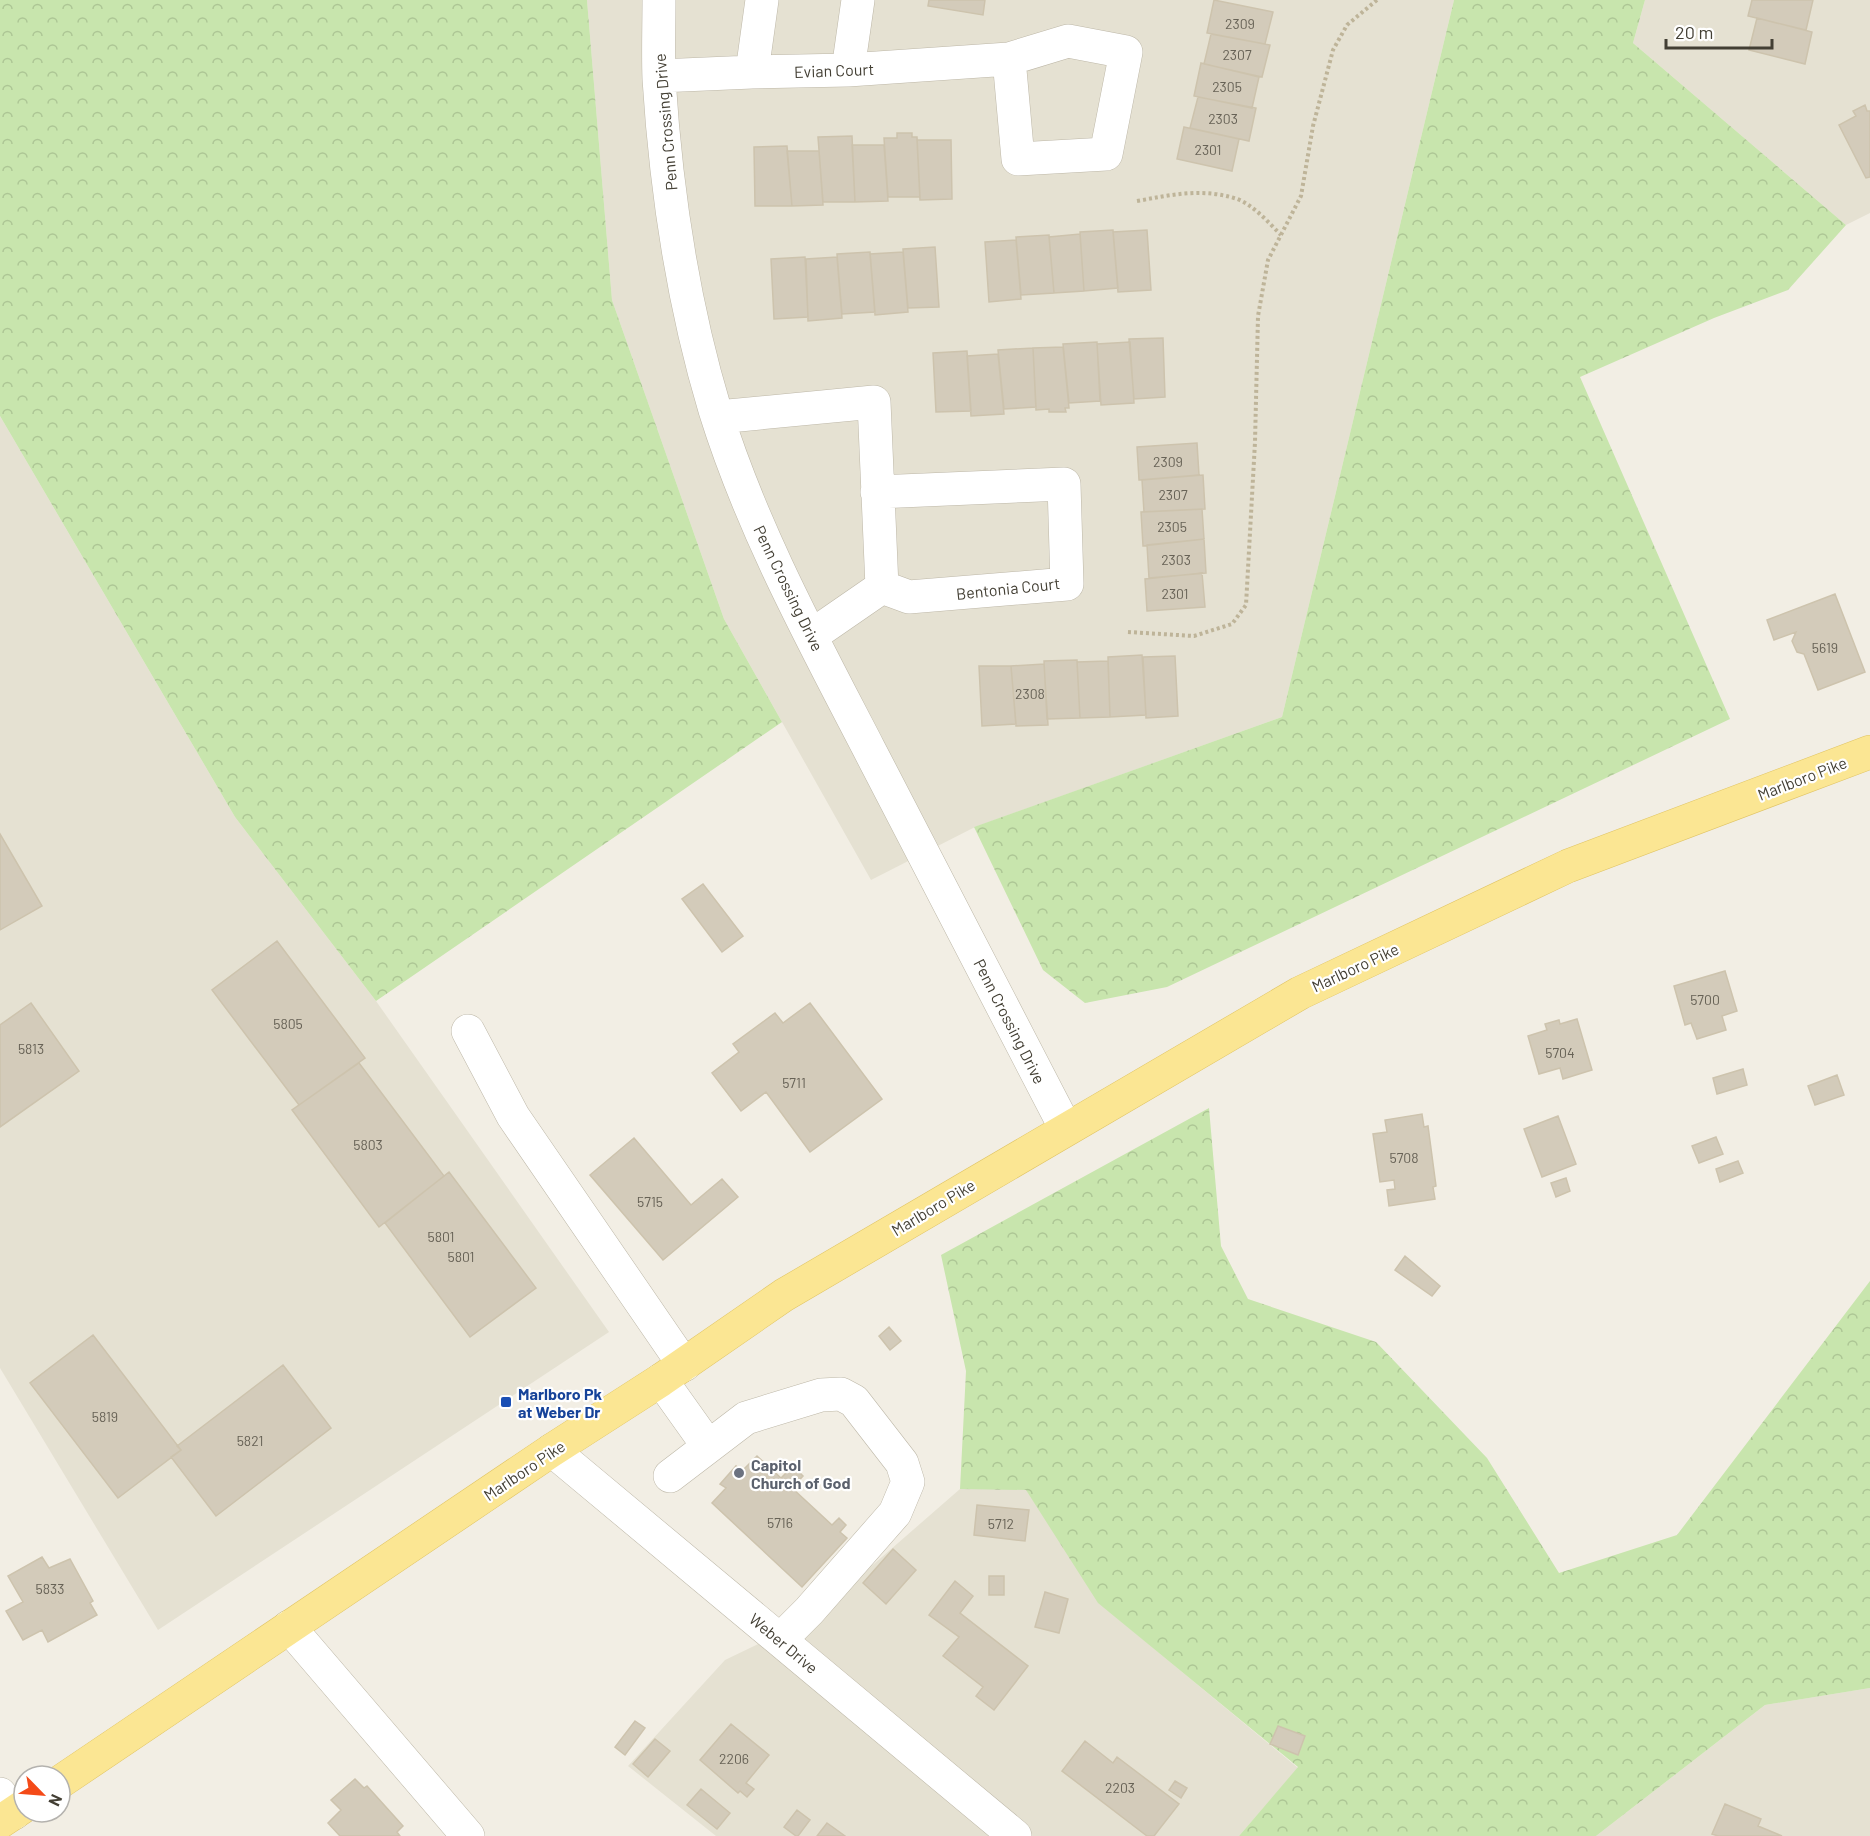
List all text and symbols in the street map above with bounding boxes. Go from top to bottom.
scale bar [1666,12,1772,50]
house number: 2309 [1225,15,1255,32]
text: 20 m [1675,21,1713,43]
house number: 2307 [1222,46,1252,63]
street label: Penn Crossing Drive [650,53,680,191]
street label: Evian Court [794,59,874,81]
house number: 2305 [1212,78,1242,95]
house number: 2303 [1208,110,1238,127]
house number: 2301 [1194,141,1222,158]
house number: 2309 [1153,453,1183,470]
house number: 2307 [1158,486,1188,503]
house number: 2305 [1157,518,1187,535]
street label: Penn Crossing Drive [750,522,828,654]
house number: 2303 [1161,551,1191,568]
street label: Bentonia Court [955,573,1061,603]
house number: 2301 [1161,585,1189,602]
house number: 5619 [1812,639,1838,656]
house number: 2308 [1015,685,1045,702]
street label: Marlboro Pike [1755,752,1849,804]
street label: Marlboro Pike [1308,939,1402,995]
street label: Penn Crossing Drive [970,955,1050,1087]
house number: 5700 [1690,991,1720,1008]
house number: 5805 [273,1015,303,1032]
house number: 5813 [18,1040,44,1057]
house number: 5704 [1545,1044,1575,1061]
house number: 5711 [782,1074,806,1091]
house number: 5803 [353,1136,383,1153]
house number: 5708 [1389,1149,1419,1166]
street label: Marlboro Pike [888,1175,978,1239]
house number: 5715 [637,1193,663,1210]
house number: 5801 [428,1228,454,1245]
house number: 5801 [448,1248,474,1265]
place label: Marlboro Pk at Weber Dr [518,1384,602,1421]
marker: Marlboro Pk at Weber Dr [499,1395,513,1409]
house number: 5819 [92,1408,118,1425]
house number: 5821 [237,1432,263,1449]
street label: Marlboro Pike [480,1436,568,1504]
place label: Capitol Church of God [751,1455,851,1492]
marker: Capitol Church of God [732,1466,746,1480]
house number: 5716 [767,1514,793,1531]
house number: 5712 [988,1515,1014,1532]
house number: 5833 [36,1580,64,1597]
street label: Weber Drive [746,1609,822,1677]
house number: 2206 [719,1750,749,1767]
north arrow [12,1764,72,1824]
house number: 2203 [1105,1779,1135,1796]
text: N [45,1792,67,1809]

